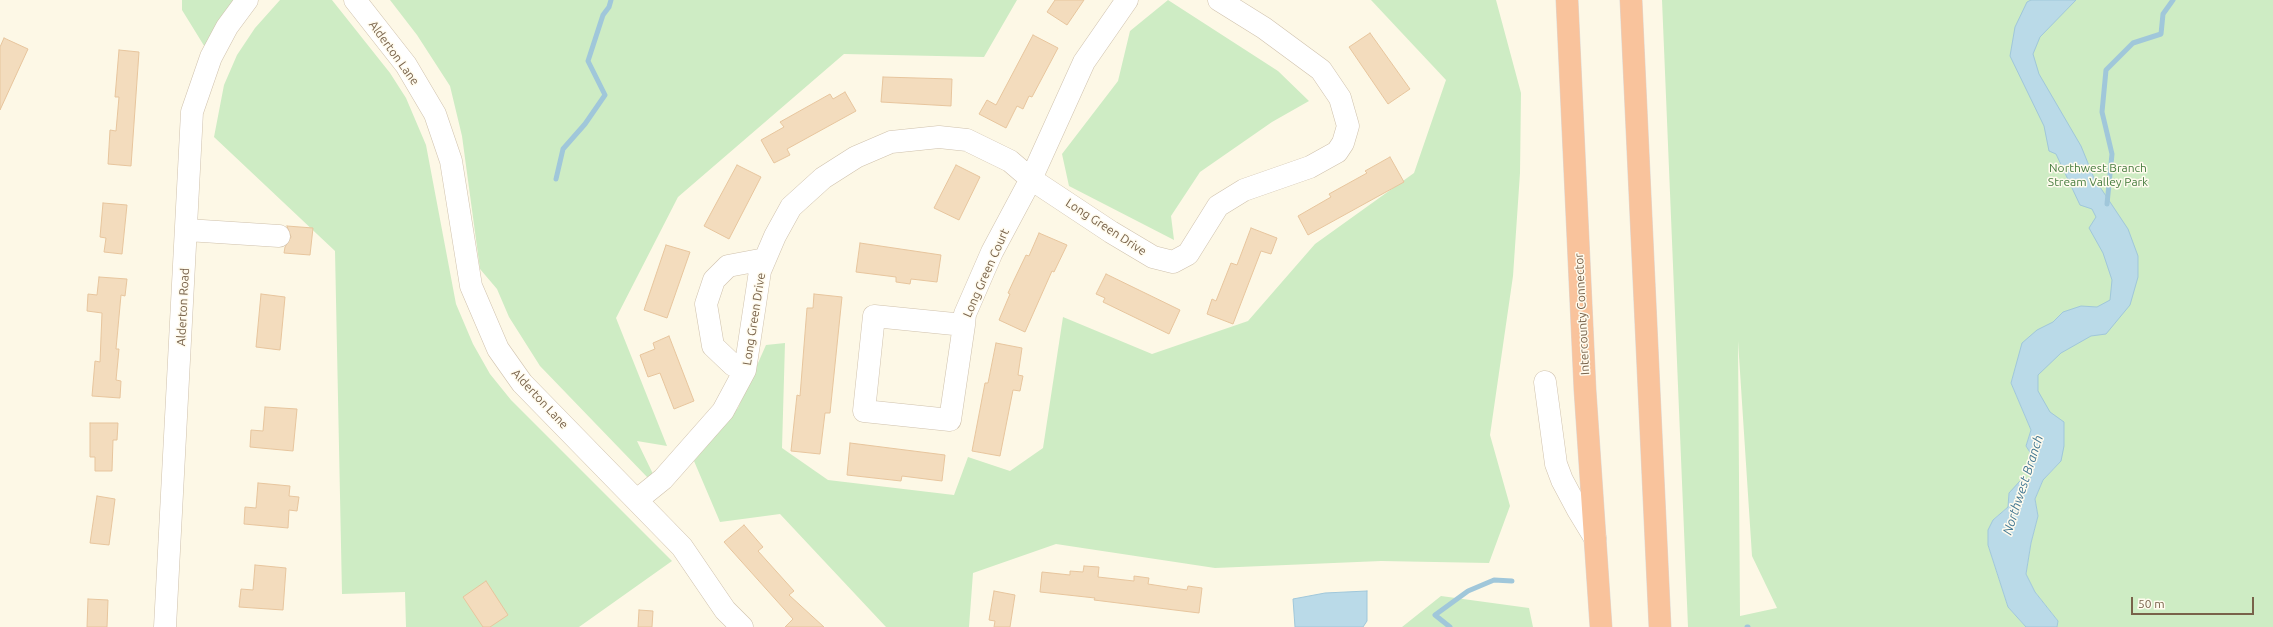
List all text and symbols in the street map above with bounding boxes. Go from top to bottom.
street label: Alderton Lane [366,18,422,88]
park label: Northwest Branch Stream Valley Park [2048,161,2148,189]
street label: Long Green Drive [1063,196,1149,258]
street label: Long Green Court [960,226,1012,320]
street label: Intercounty Connector [1572,253,1592,375]
street label: Alderton Road [174,268,192,346]
street label: Long Green Drive [740,272,768,366]
street label: Alderton Lane [509,366,571,432]
water label: Northwest Branch [2000,433,2046,537]
scale bar [2133,589,2256,615]
text: 50 m [2138,597,2165,610]

